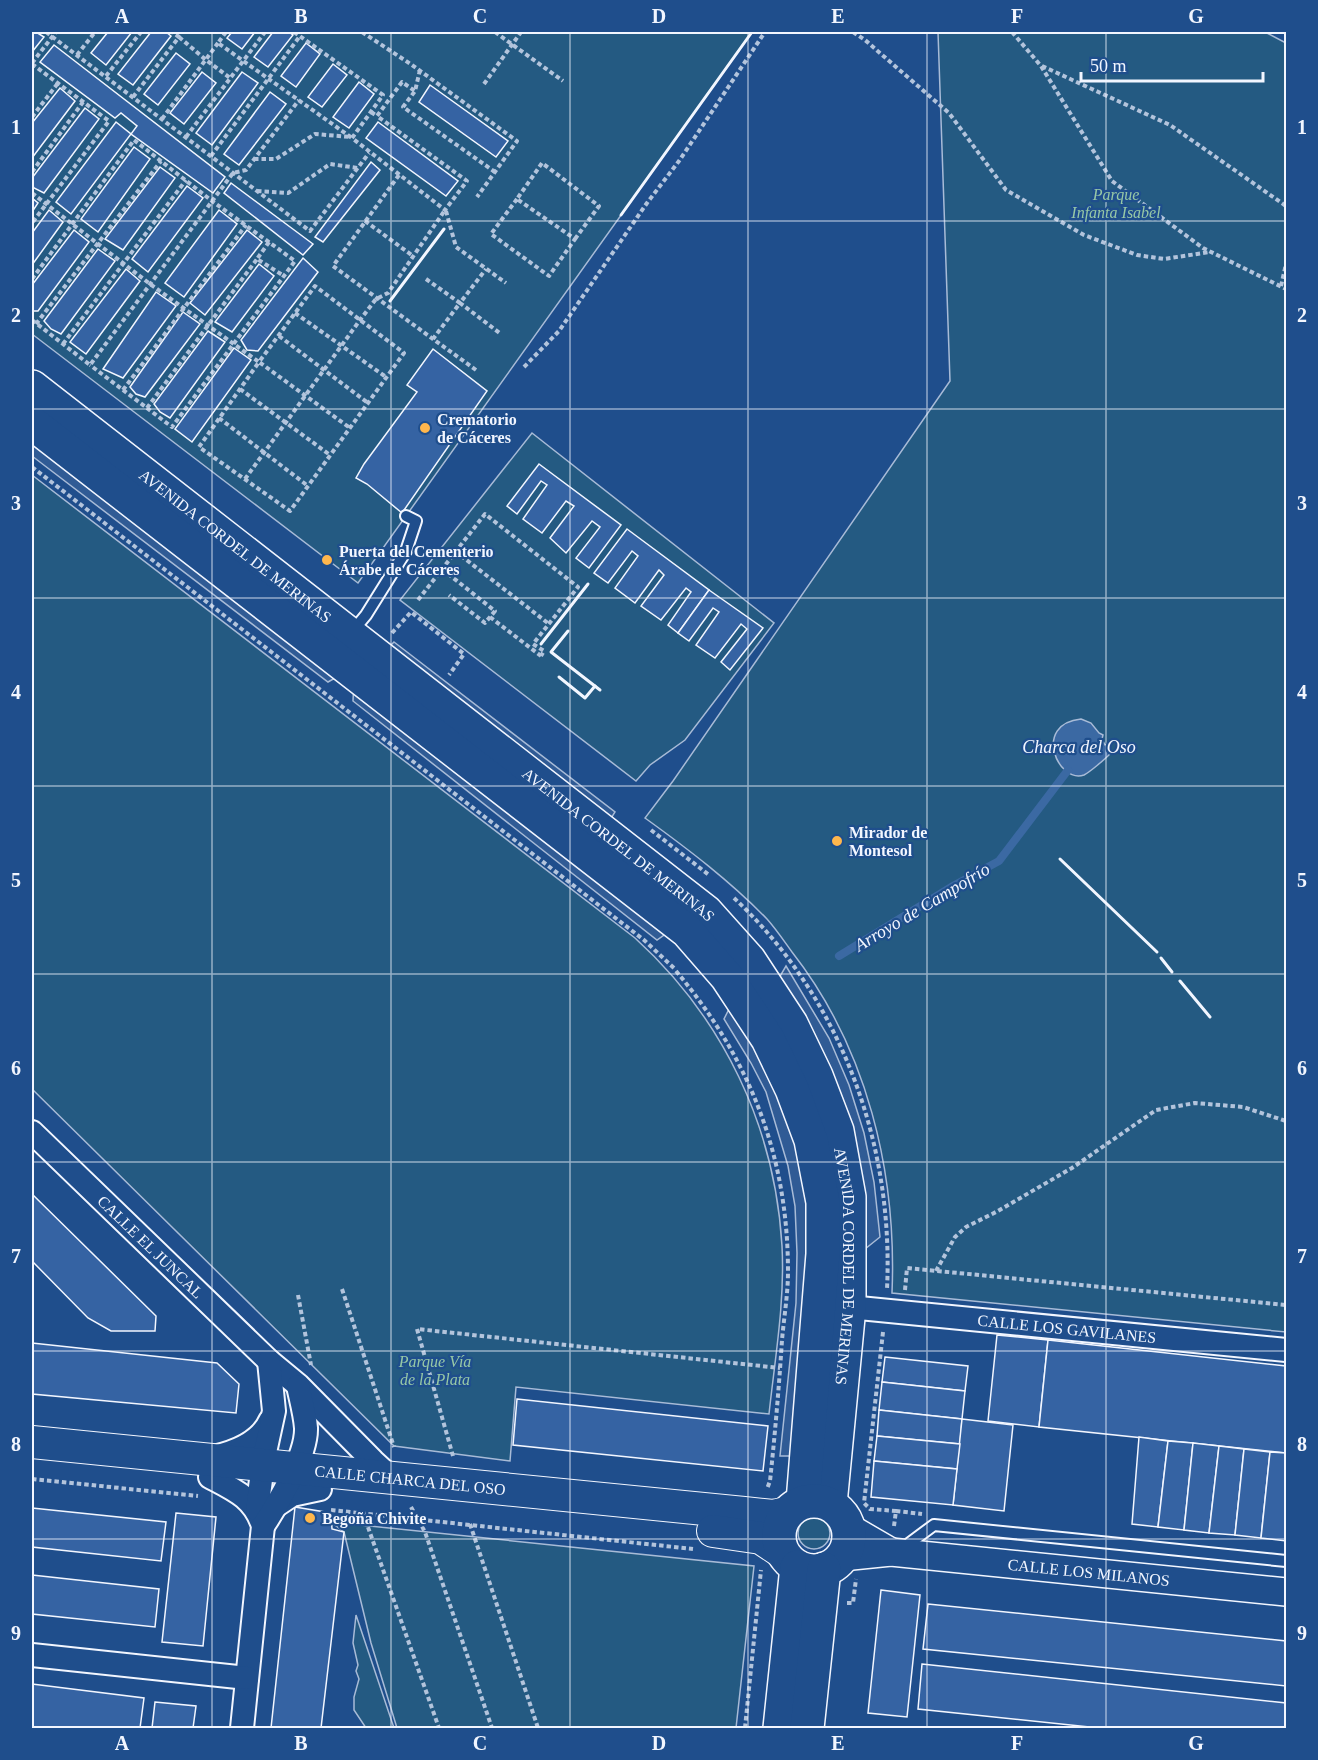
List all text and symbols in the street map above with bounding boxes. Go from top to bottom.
text: A [115,5,130,27]
text: B [294,5,308,27]
text: C [473,5,487,27]
text: D [652,5,666,27]
text: E [831,5,845,27]
text: F [1011,5,1023,27]
text: G [1188,5,1204,27]
scale bar [1081,45,1262,83]
text: 50 m [1090,56,1127,76]
text: 1 [11,116,21,138]
text: 1 [1297,116,1307,138]
park label: Parque Infanta Isabel [1070,186,1161,222]
text: 2 [11,304,21,326]
text: 2 [1297,304,1307,326]
place label: Crematorio de Cáceres [437,411,517,446]
marker: Crematorio de Cáceres [418,421,432,435]
street label: AVENIDA CORDEL DE MERINAS [136,465,335,626]
text: 3 [11,492,21,514]
text: 3 [1297,492,1307,514]
place label: Puerta del Cementerio Árabe de Cáceres [339,543,494,578]
marker: Puerta del Cementerio Árabe de Cáceres [320,553,334,567]
text: 4 [11,681,21,703]
text: 4 [1297,681,1307,703]
water label: Charca del Oso [1022,737,1136,757]
street label: AVENIDA CORDEL DE MERINAS [520,764,718,924]
place label: Mirador de Montesol [849,824,927,859]
marker: Mirador de Montesol [830,834,844,848]
water label: Arroyo de Campofrío [850,859,993,956]
text: 5 [11,869,21,891]
text: 5 [1297,869,1307,891]
text: 6 [11,1057,21,1079]
text: 6 [1297,1057,1307,1079]
street label: AVENIDA CORDEL DE MERINAS [832,1146,858,1386]
street label: CALLE EL JUNCAL [94,1192,207,1301]
text: 7 [11,1245,21,1267]
text: 7 [1297,1245,1307,1267]
street label: CALLE LOS GAVILANES [977,1311,1157,1346]
park label: Parque Vía de la Plata [398,1353,471,1388]
text: 8 [11,1433,21,1455]
text: 8 [1297,1433,1307,1455]
street label: CALLE CHARCA DEL OSO [314,1462,506,1498]
place label: Begoña Chivite [322,1510,426,1528]
marker: Begoña Chivite [303,1511,317,1525]
street label: CALLE LOS MILANOS [1007,1555,1171,1589]
text: 9 [11,1622,21,1644]
text: 9 [1297,1622,1307,1644]
text: A [115,1732,130,1754]
text: B [294,1732,308,1754]
text: C [473,1732,487,1754]
text: D [652,1732,666,1754]
text: E [831,1732,845,1754]
text: F [1011,1732,1023,1754]
text: G [1188,1732,1204,1754]

